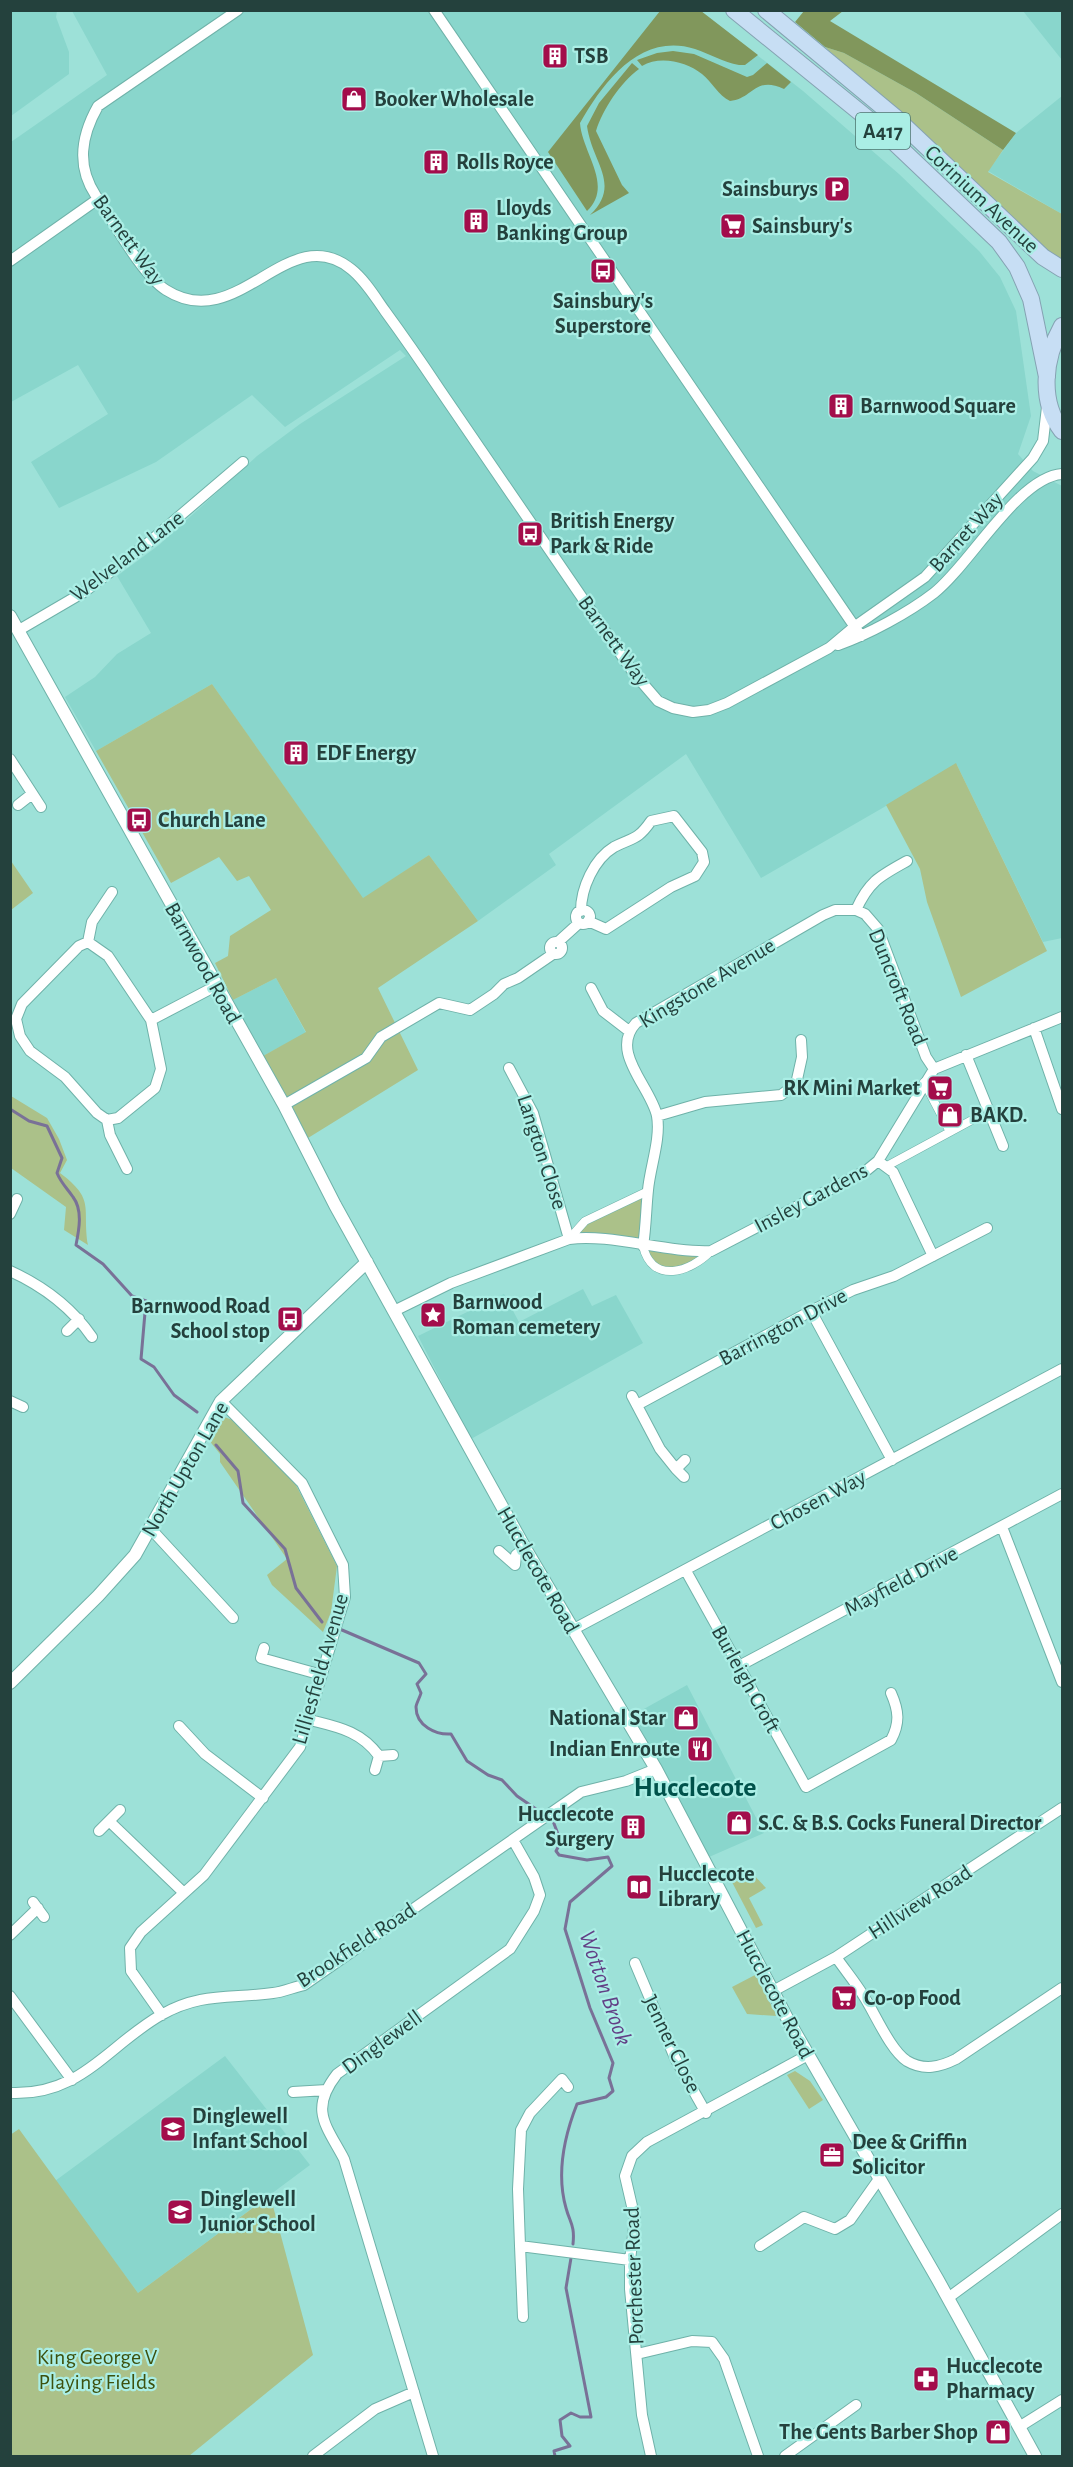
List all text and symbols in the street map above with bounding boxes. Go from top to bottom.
building icon: TSB [540,41,570,71]
place label: TSB [574,45,609,67]
shop icon: Booker Wholesale [339,84,369,114]
place label: Booker Wholesale [374,88,534,110]
road number: A417 [856,113,910,149]
street label: Corinium Avenue [921,141,1043,257]
building icon: Rolls Royce [421,147,451,177]
place label: Rolls Royce [456,151,554,174]
parking icon: Sainsburys [822,174,852,204]
place label: Sainsburys [722,178,818,201]
street label: Barnett Way [89,191,169,290]
place label: Lloyds Banking Group [496,197,628,244]
building icon: Lloyds Banking Group [461,206,491,236]
supermarket icon: Sainsbury's [718,211,748,241]
place label: Sainsbury's [752,215,852,238]
bus stop icon: Sainsbury's Superstore [588,256,618,286]
place label: Sainsbury's Superstore [553,290,653,337]
building icon: Barnwood Square [826,391,856,421]
place label: Barnwood Square [860,395,1016,417]
street label: Barnet Way [925,488,1008,576]
street label: Welveland Lane [66,506,188,606]
place label: British Energy Park & Ride [550,510,674,557]
bus stop icon: British Energy Park & Ride [515,519,545,549]
street label: Barnett Way [574,592,654,691]
building icon: EDF Energy [281,738,311,768]
place label: EDF Energy [316,742,417,765]
bus stop icon: Church Lane [124,805,154,835]
place label: Church Lane [158,809,266,831]
street label: Barnwood Road [161,899,245,1027]
street label: Duncroft Road [865,926,931,1048]
street label: Kingstone Avenue [635,934,779,1032]
supermarket icon: RK Mini Market [925,1073,955,1103]
place label: RK Mini Market [783,1077,921,1099]
street label: Langton Close [513,1092,571,1212]
shop icon: BAKD. [935,1100,965,1130]
place label: BAKD. [970,1104,1027,1126]
street label: Insley Gardens [751,1159,871,1237]
street label: Barrington Drive [715,1284,851,1370]
place label: Barnwood Roman cemetery [452,1291,601,1339]
place label: Barnwood Road School stop [131,1295,270,1342]
place icon: Barnwood Roman cemetery [418,1300,448,1330]
bus stop icon: Barnwood Road School stop [275,1304,305,1334]
street label: North Upton Lane [138,1398,232,1540]
street label: Chosen Way [767,1465,870,1534]
street label: Hucclecote Road [493,1503,583,1637]
street label: Mayfield Drive [841,1542,961,1620]
street label: Lilliesfield Avenue [288,1591,352,1747]
street label: Burleigh Croft [708,1622,784,1736]
shop icon: National Star [671,1703,701,1733]
place label: National Star [549,1707,666,1729]
restaurant icon: Indian Enroute [685,1734,715,1764]
place label: Indian Enroute [549,1738,680,1760]
district label: Hucclecote [634,1774,756,1802]
place label: Hucclecote Surgery [517,1803,614,1851]
shop icon: S.C. & B.S. Cocks Funeral Director [724,1808,754,1838]
building icon: Hucclecote Surgery [618,1812,648,1842]
place label: S.C. & B.S. Cocks Funeral Director [758,1812,1042,1834]
street label: Hillview Road [864,1861,976,1943]
place label: Hucclecote Library [658,1863,755,1911]
library icon: Hucclecote Library [624,1872,654,1902]
street label: Brookfield Road [293,1898,419,1992]
street label: Hucclecote Road [732,1926,818,2062]
water label: Wotton Brook [574,1927,636,2049]
supermarket icon: Co-op Food [829,1983,859,2013]
place label: Co-op Food [864,1987,961,2009]
street label: Jenner Close [639,1992,705,2096]
street label: Dinglewell [338,2006,426,2078]
place label: Dinglewell Infant School [192,2105,308,2152]
school or university icon: Dinglewell Infant School [158,2114,188,2144]
place label: Dee & Griffin Solicitor [852,2131,967,2178]
office icon: Dee & Griffin Solicitor [817,2140,847,2170]
place label: Dinglewell Junior School [200,2188,316,2235]
school or university icon: Dinglewell Junior School [165,2197,195,2227]
street label: Porchester Road [621,2207,647,2345]
park label: King George V Playing Fields [37,2346,158,2393]
place label: Hucclecote Pharmacy [946,2355,1043,2403]
pharmacy icon: Hucclecote Pharmacy [911,2364,941,2394]
shop icon: The Gents Barber Shop [983,2417,1013,2447]
place label: The Gents Barber Shop [779,2421,978,2443]

